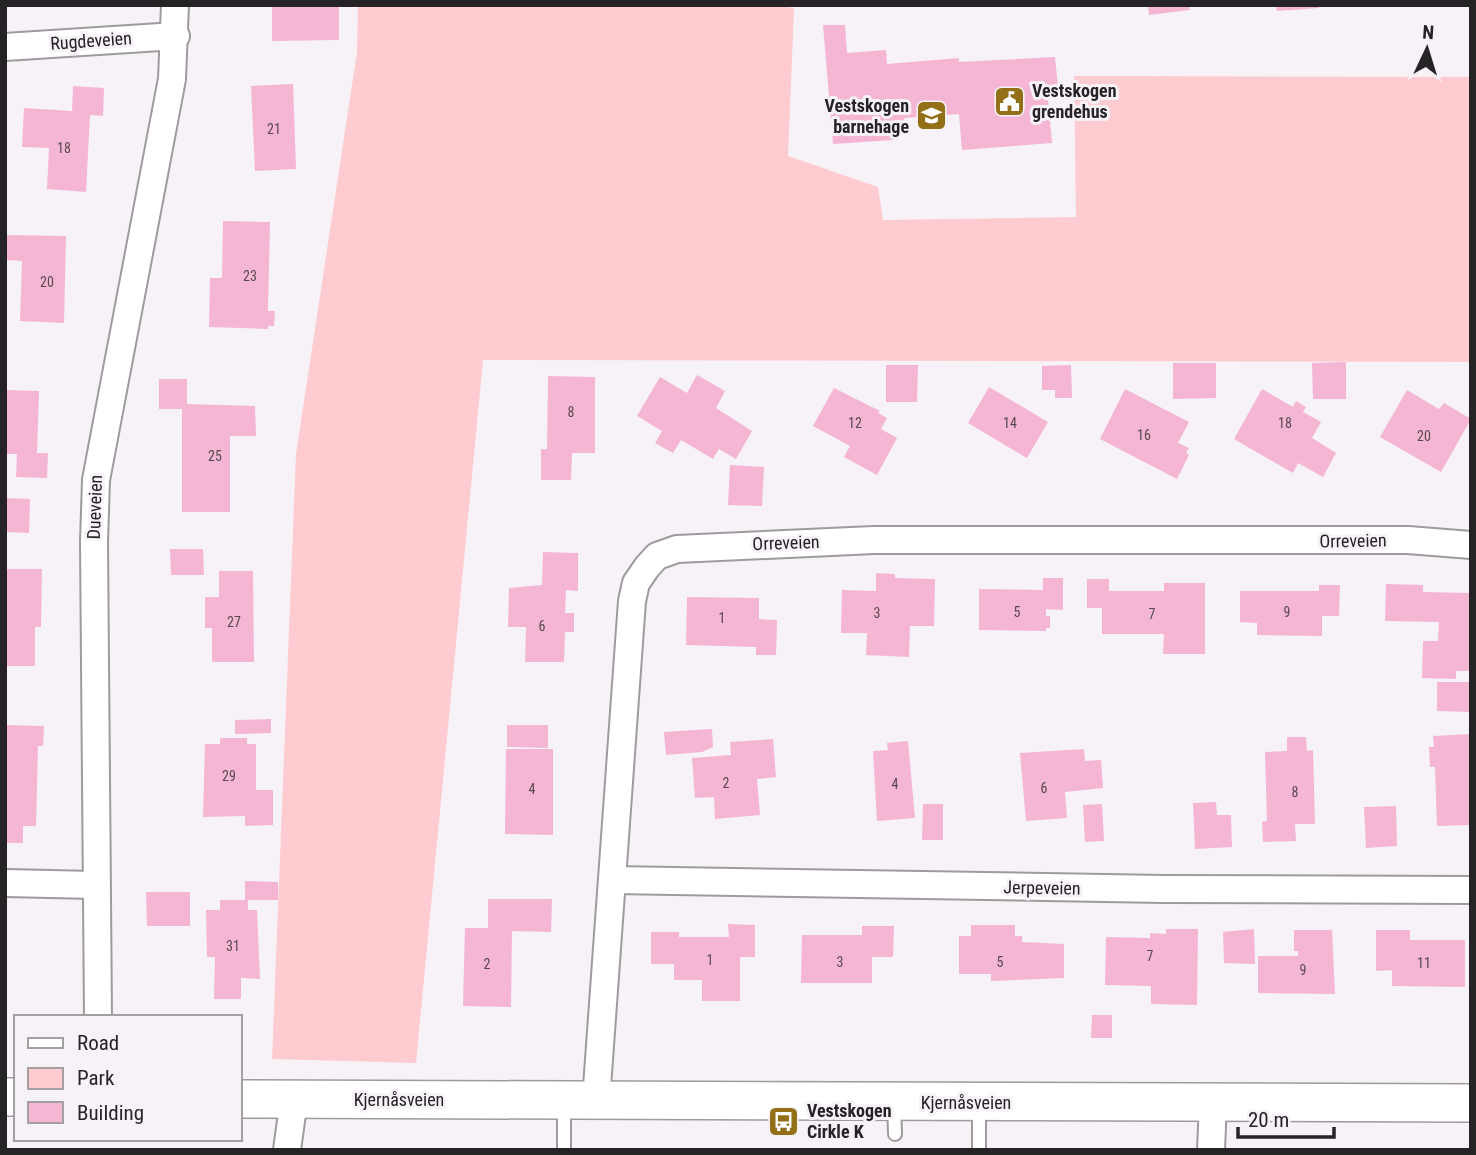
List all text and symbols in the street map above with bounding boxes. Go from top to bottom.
north arrow [1392,14,1462,84]
text: N [1422,21,1435,44]
street label: Rugdeveien [49,27,132,54]
place label: Vestskogen grendehus [1032,80,1117,122]
public building icon: Vestskogen grendehus [992,84,1026,118]
place label: Vestskogen barnehage [824,95,909,137]
school or university icon: Vestskogen barnehage [915,99,949,133]
house number: 21 [267,121,281,137]
house number: 18 [57,140,71,156]
house number: 23 [243,268,257,284]
house number: 20 [40,274,54,290]
house number: 8 [568,404,575,420]
house number: 12 [848,415,862,431]
house number: 14 [1003,415,1017,431]
house number: 18 [1278,415,1292,431]
house number: 16 [1137,427,1151,443]
house number: 20 [1417,428,1431,444]
house number: 25 [208,448,222,464]
street label: Dueveien [83,474,106,540]
street label: Orreveien [1319,529,1387,552]
street label: Orreveien [752,531,820,554]
house number: 5 [1014,604,1021,620]
house number: 9 [1284,604,1290,620]
house number: 3 [874,605,880,621]
house number: 7 [1149,606,1156,622]
house number: 1 [719,610,725,626]
house number: 27 [227,614,241,630]
house number: 6 [539,618,546,634]
house number: 29 [222,768,236,784]
house number: 2 [723,775,730,791]
house number: 4 [892,776,899,792]
house number: 6 [1041,780,1048,796]
house number: 4 [529,781,536,797]
house number: 8 [1292,784,1299,800]
street label: Jerpeveien [1003,876,1081,899]
house number: 31 [226,938,240,954]
house number: 7 [1147,948,1154,964]
house number: 1 [707,952,713,968]
house number: 3 [837,954,843,970]
house number: 5 [997,954,1004,970]
house number: 11 [1417,955,1431,971]
house number: 2 [484,956,491,972]
house number: 9 [1300,962,1306,978]
legend [14,1015,242,1141]
text: Road [77,1031,119,1055]
text: Park [77,1066,115,1090]
street label: Kjernåsveien [354,1089,444,1110]
street label: Kjernåsveien [921,1092,1011,1113]
scale bar [1238,1096,1334,1140]
place label: Vestskogen Cirkle K [807,1100,892,1142]
text: Building [77,1101,144,1125]
bus stop icon: Vestskogen Cirkle K [767,1104,801,1138]
text: 20 m [1248,1108,1289,1132]

